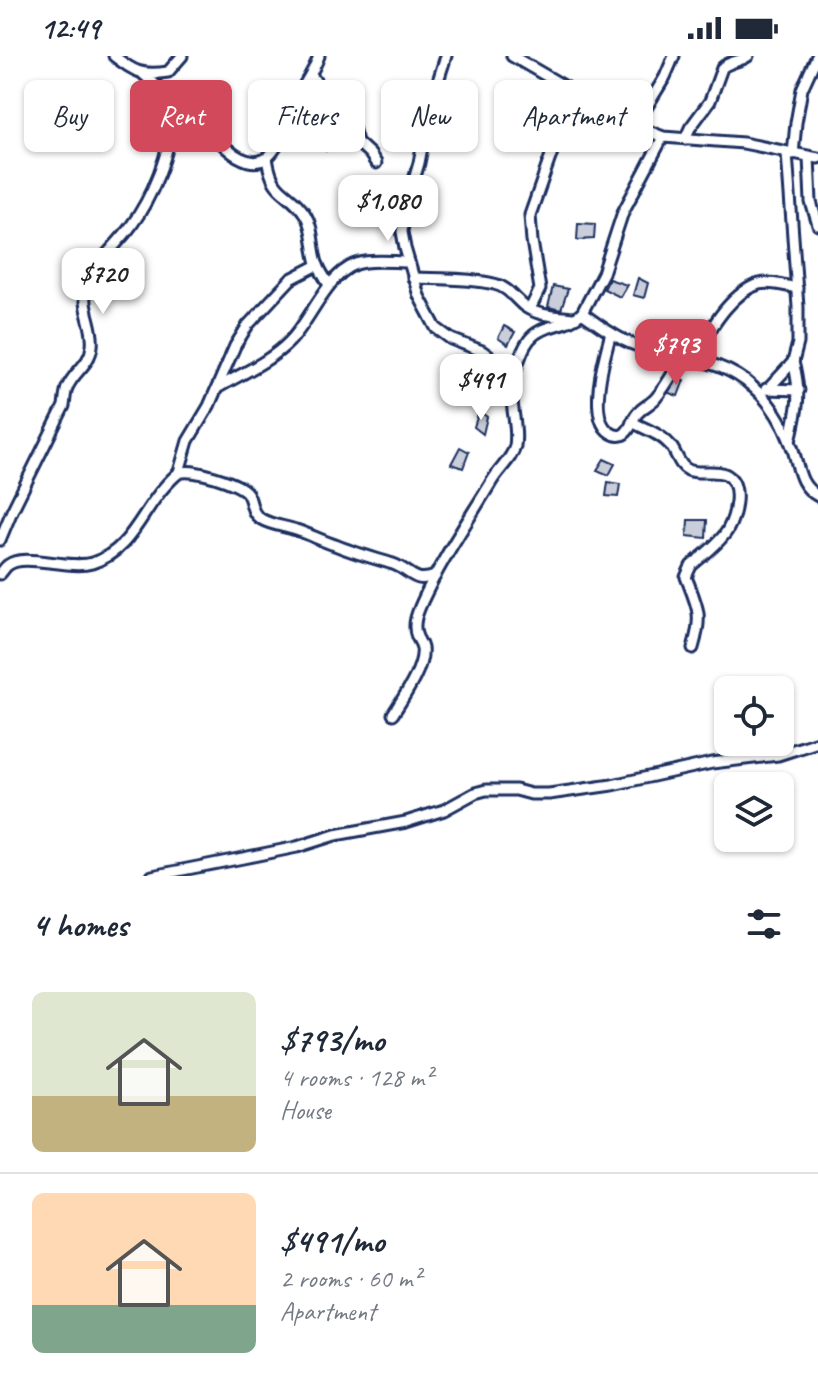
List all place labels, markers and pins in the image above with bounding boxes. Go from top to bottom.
pin: $1,080 [323,175,453,243]
pin: $720 [56,248,150,316]
pin: $793 [629,319,723,387]
pin: $491 [434,354,528,422]

